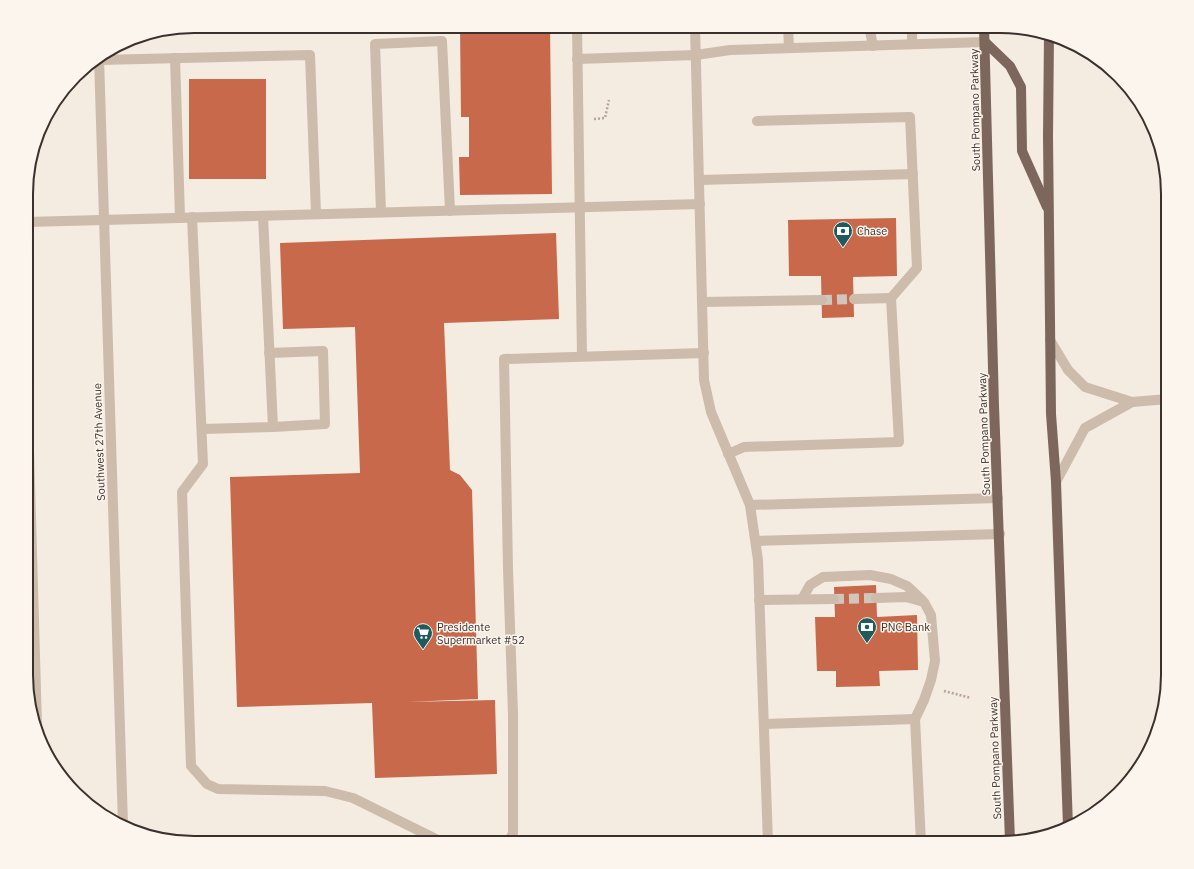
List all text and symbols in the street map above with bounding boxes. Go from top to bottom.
street label: South Pompano Parkway [967,48,983,172]
bank icon: Chase [832,220,854,248]
place label: Chase [857,224,887,238]
street label: South Pompano Parkway [975,372,993,496]
street label: Southwest 27th Avenue [90,383,108,501]
bank icon: PNC Bank [856,616,878,644]
place label: Presidente Supermarket #52 [437,620,525,647]
place label: PNC Bank [881,620,930,634]
supermarket icon: Presidente Supermarket #52 [412,622,434,650]
street label: South Pompano Parkway [986,696,1004,820]

